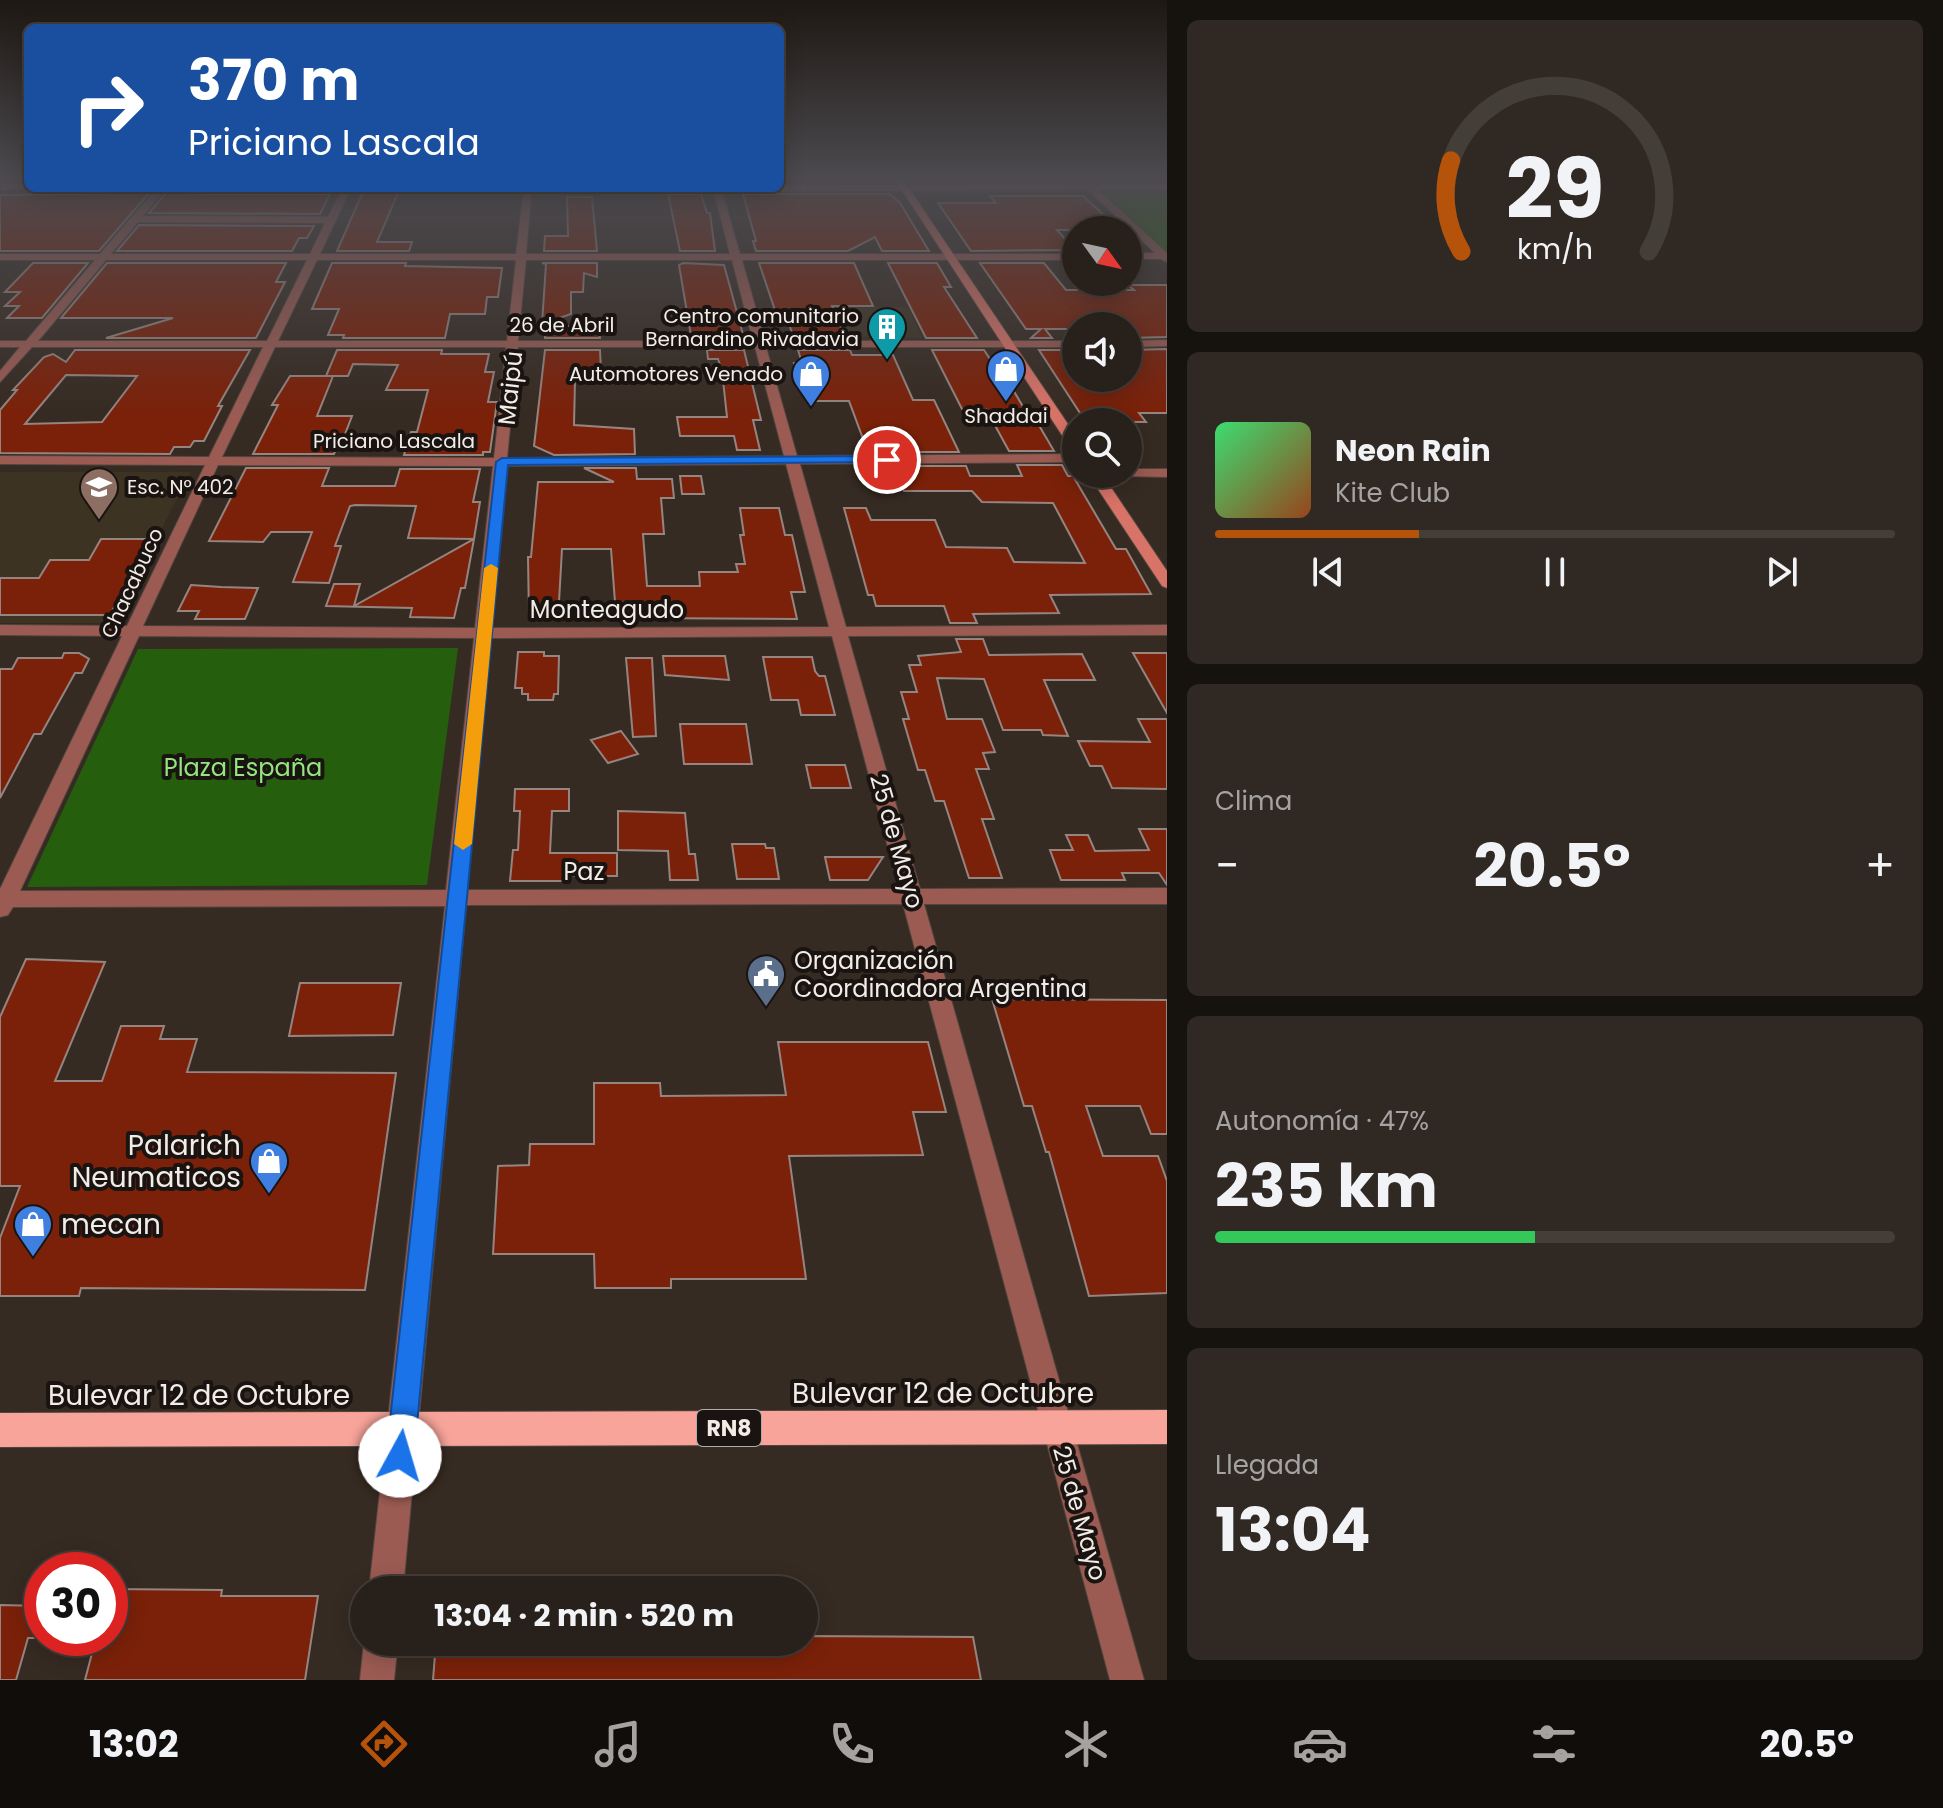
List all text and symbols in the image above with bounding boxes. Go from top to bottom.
text: 370 m [188,41,360,120]
icon: right [56,56,160,160]
text: Priciano Lascala [188,117,480,168]
text: 29 [1506,131,1604,247]
north arrow [1062,216,1142,296]
map controls [1062,216,1142,488]
text: km/h [1517,229,1593,269]
place label: Centro comunitario Bernardino Rivadavia [645,302,859,353]
building icon: Centro comunitario Bernardino Rivadavia [866,306,908,361]
street label: 26 de Abril [509,311,615,339]
button: sound [1062,312,1142,392]
shop icon: Shaddai [985,348,1027,403]
street label: Maipú [490,349,530,427]
shop icon: Automotores Venado [790,353,832,408]
place label: Automotores Venado [569,360,783,388]
place label: Shaddai [964,402,1048,430]
button: search [1062,408,1142,488]
pin [853,426,921,494]
street label: Priciano Lascala [313,427,475,455]
text: Neon Rain [1335,429,1491,472]
icon: arrive [865,438,909,482]
school or university icon: Esc. N° 402 [78,466,120,521]
place label: Esc. N° 402 [127,473,234,501]
text: Kite Club [1335,475,1450,511]
street label: Chacabuco [94,523,170,643]
icon: previous [1306,550,1350,594]
icon: pause [1533,550,1577,594]
icon: next [1760,550,1804,594]
street label: Monteagudo [530,593,684,626]
park label: Plaza España [164,751,322,784]
street label: 25 de Mayo [862,770,932,912]
text: Clima [1215,783,1292,819]
text: 20.5° [1474,824,1631,908]
text: − [1215,835,1239,896]
text: + [1865,835,1895,896]
street label: Paz [563,855,605,888]
place label: Organización Coordinadora Argentina [794,944,1087,1005]
public building icon: Organización Coordinadora Argentina [745,953,787,1008]
text: Autonomía · 47% [1215,1103,1429,1139]
place label: Palarich Neumaticos [72,1126,241,1197]
shop icon: Palarich Neumaticos [248,1140,290,1195]
text: 235 km [1215,1144,1438,1228]
shop icon: mecan [12,1203,54,1258]
place label: mecan [61,1205,161,1244]
street label: Bulevar 12 de Octubre [792,1374,1094,1413]
street label: Bulevar 12 de Octubre [48,1376,350,1415]
road number: RN8 [697,1410,761,1446]
position arrow [358,1414,442,1498]
street label: 25 de Mayo [1045,1442,1115,1584]
text: Llegada [1215,1447,1319,1483]
text: 13:04 [1215,1488,1371,1572]
speed limit sign: 30 [24,1552,128,1656]
text: 13:04 · 2 min · 520 m [434,1594,734,1637]
icon: directions [356,1716,412,1772]
icon: music [590,1716,646,1772]
icon: phone [824,1716,880,1772]
icon: climate [1058,1716,1114,1772]
icon: car [1292,1716,1348,1772]
icon: filters [1526,1716,1582,1772]
text: 13:02 [89,1719,179,1770]
text: 20.5° [1760,1719,1854,1770]

